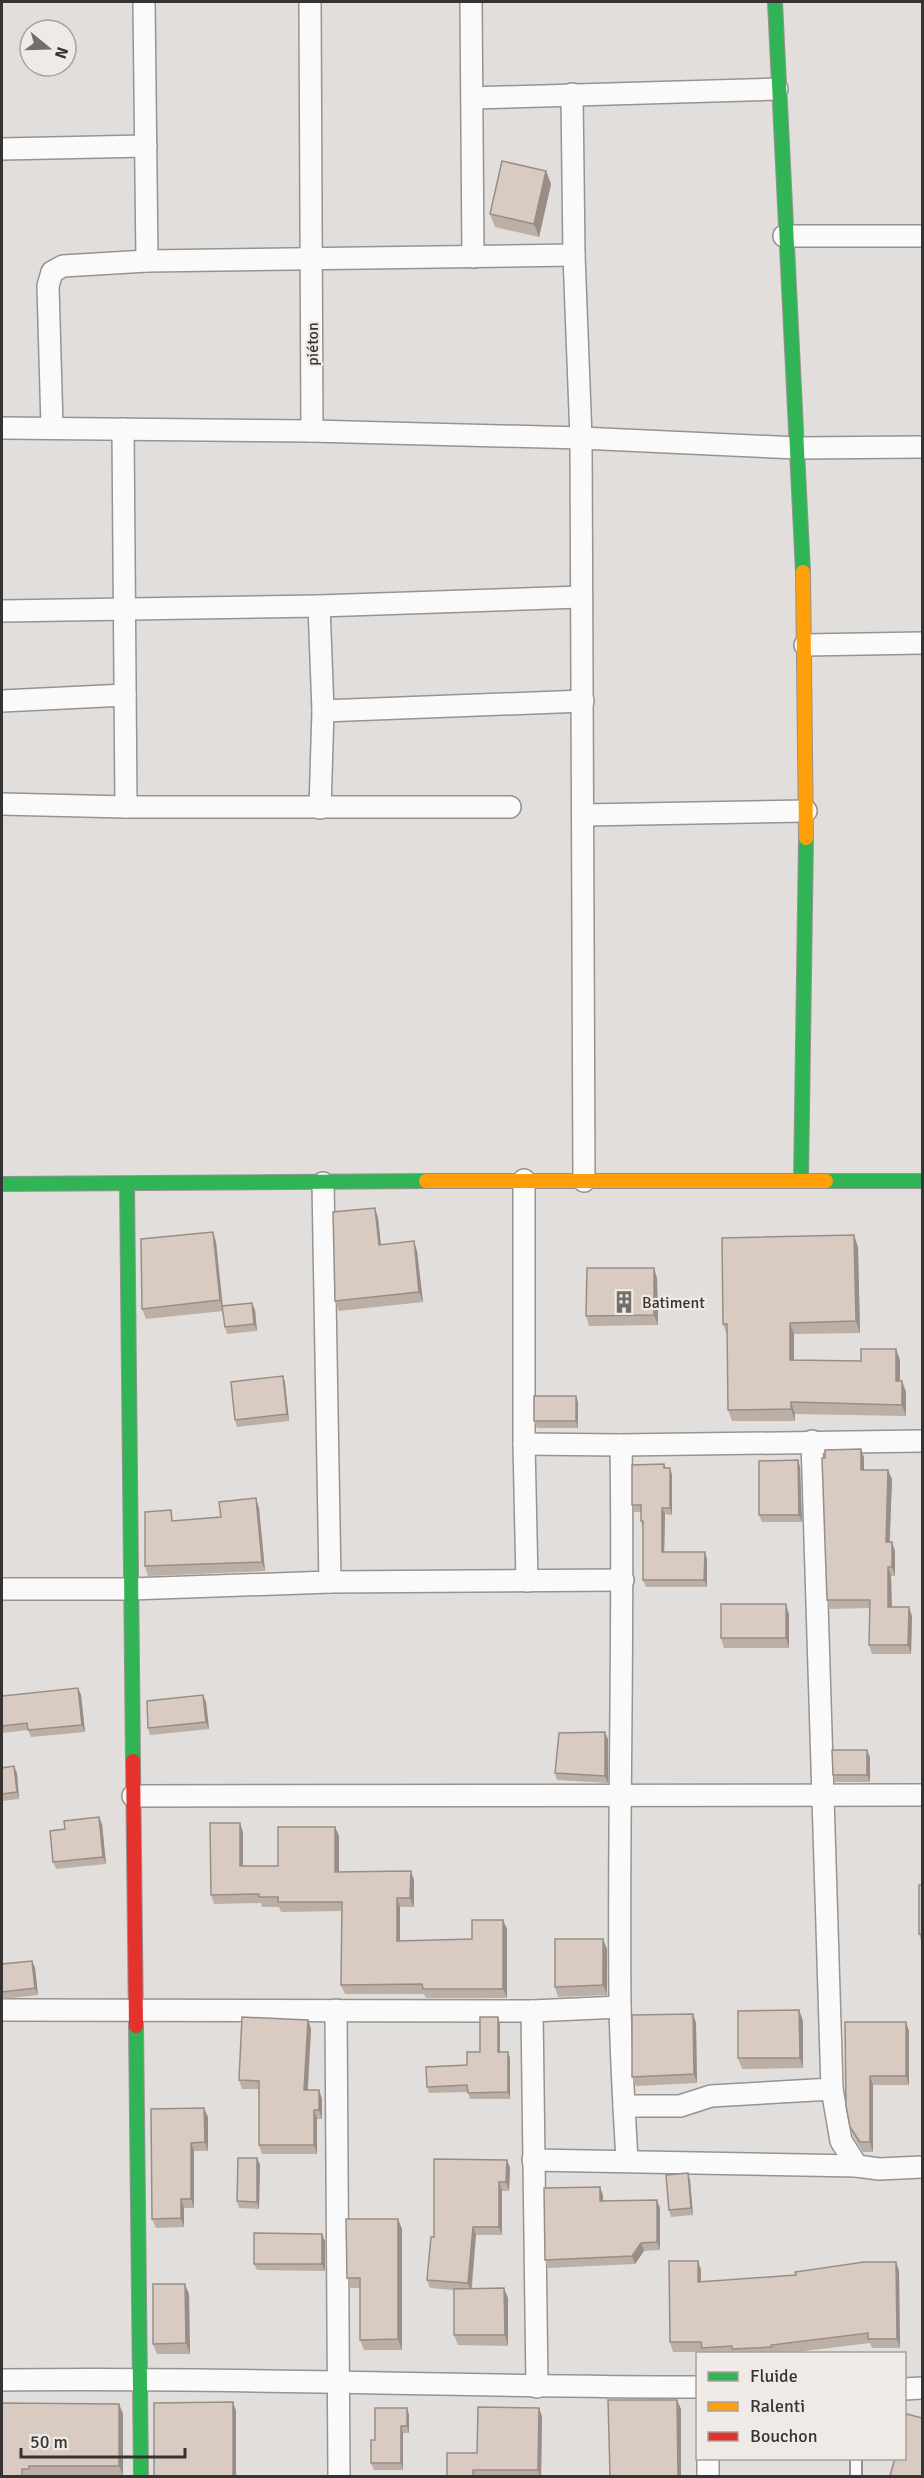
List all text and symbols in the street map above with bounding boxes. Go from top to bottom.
north arrow [18,18,78,78]
text: N [50,44,73,61]
street label: piéton [303,322,323,366]
building icon: Batiment [611,1289,637,1315]
place label: Batiment [642,1293,705,1313]
legend [696,2352,906,2460]
text: Fluide [750,2365,798,2387]
text: Ralenti [750,2395,805,2417]
scale bar [21,2421,184,2459]
text: Bouchon [750,2425,818,2447]
text: 50 m [30,2431,68,2453]

